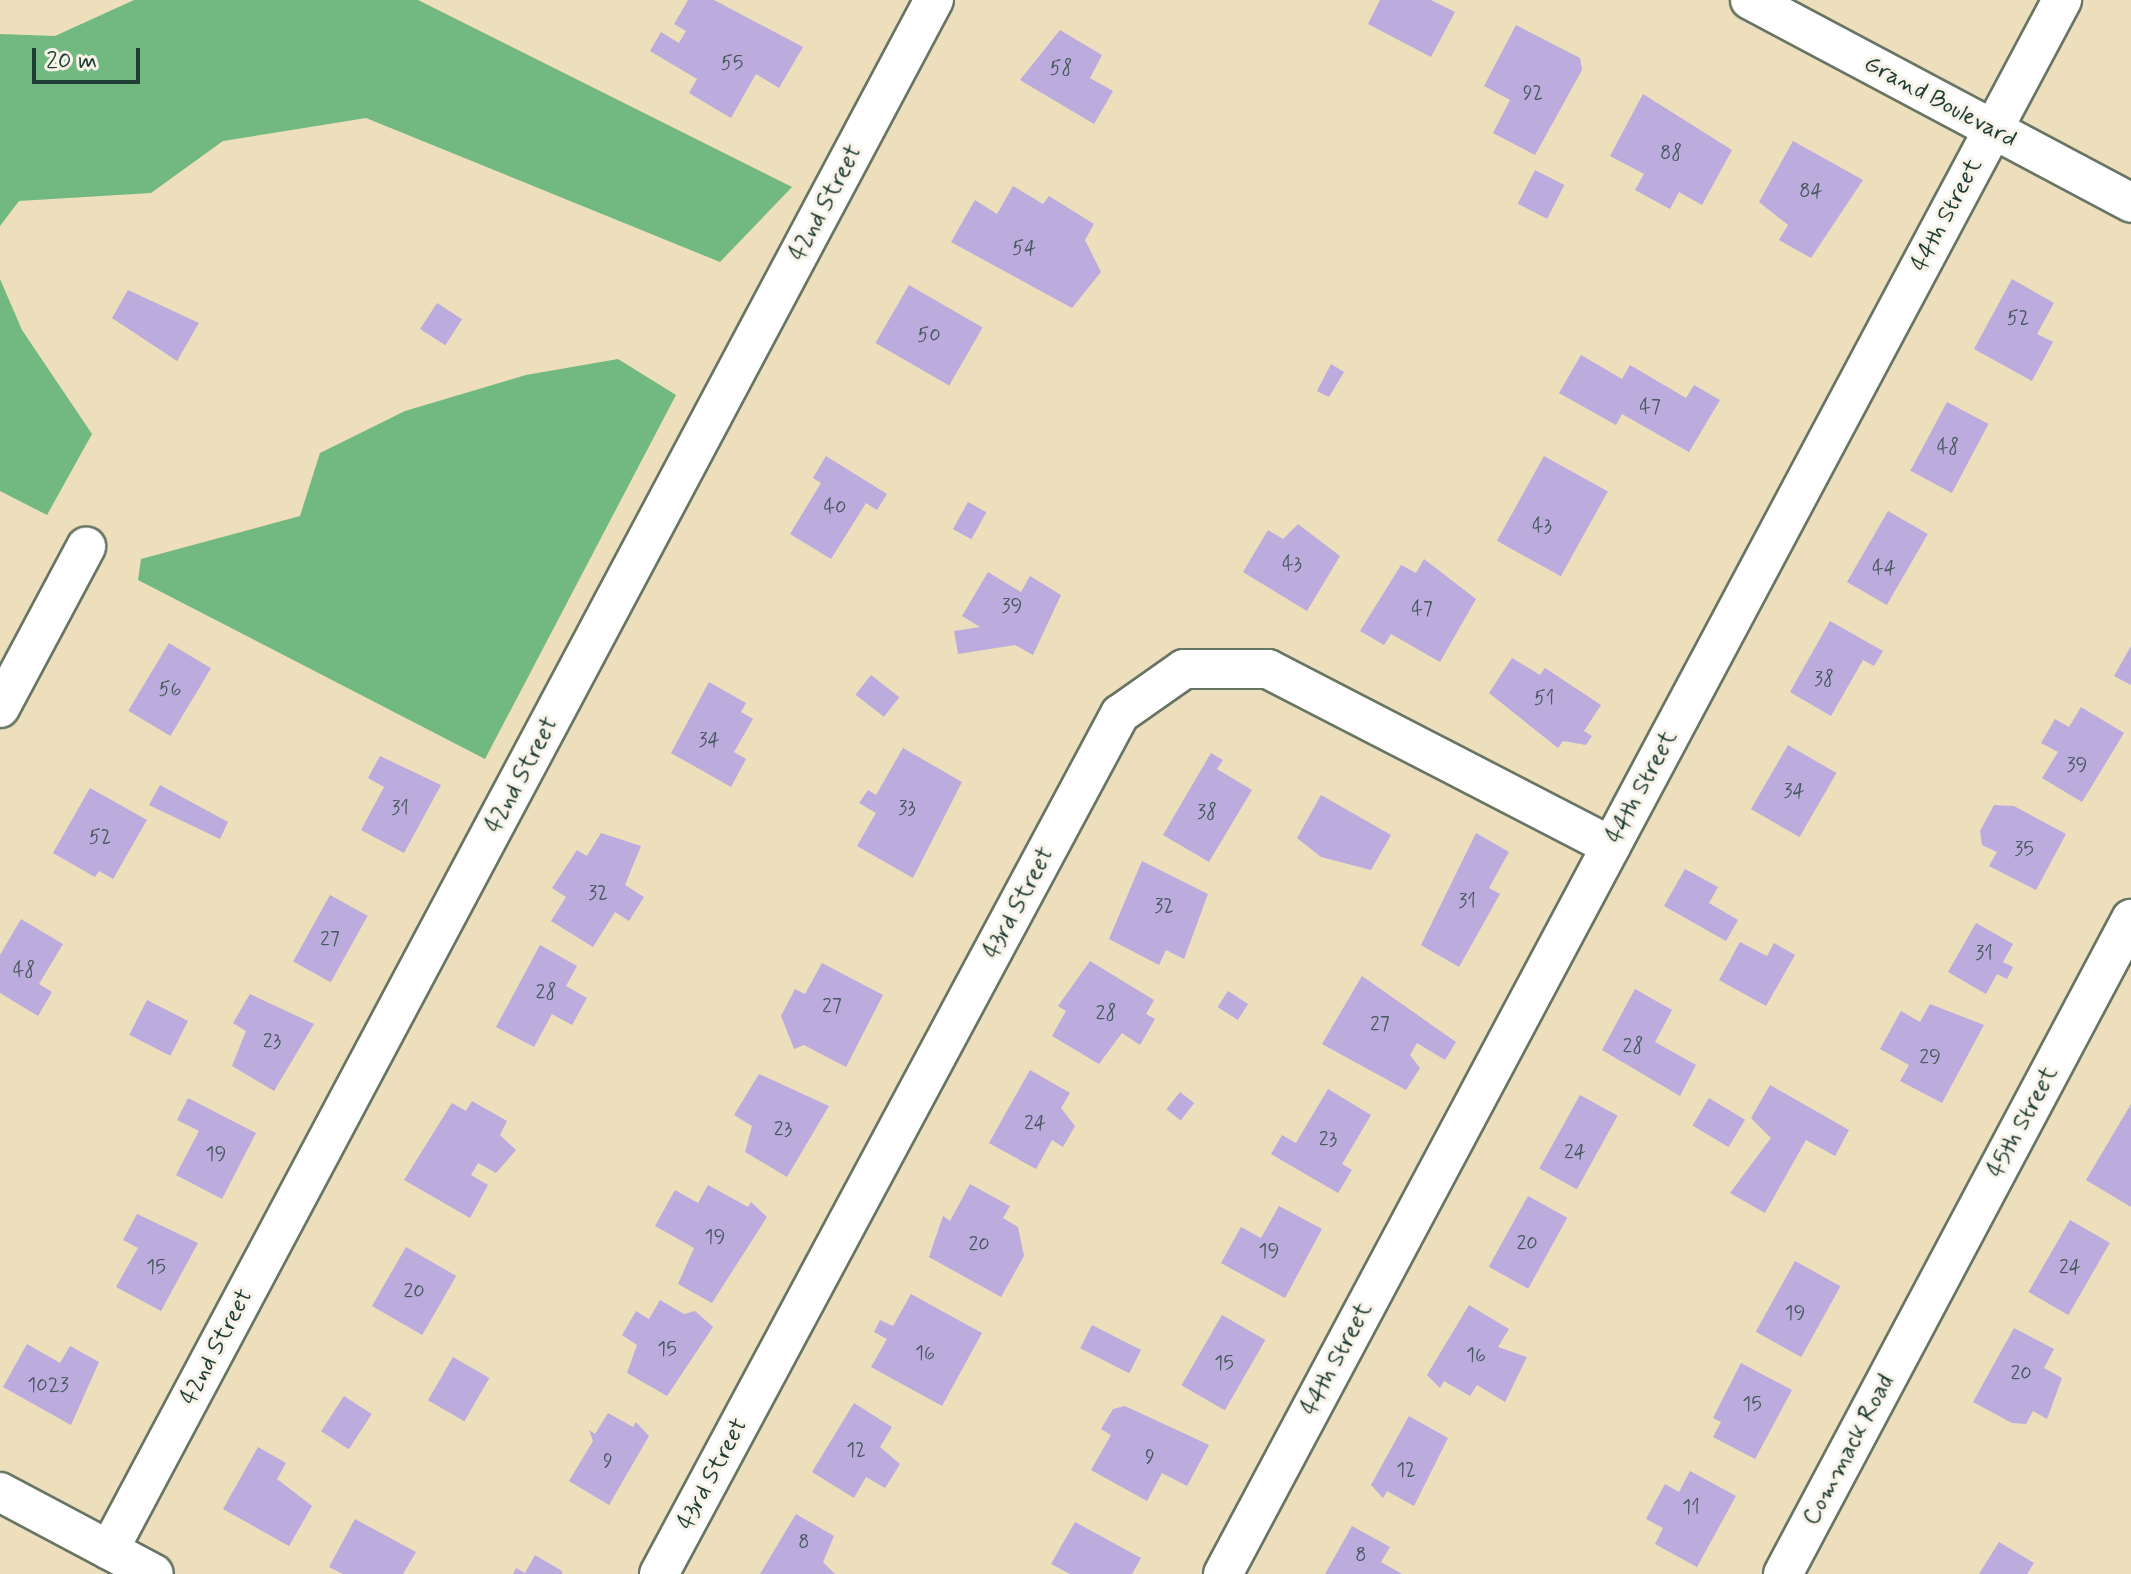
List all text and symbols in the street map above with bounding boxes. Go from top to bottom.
scale bar [36,32,144,82]
text: 20 m [46,46,97,77]
street label: Grand Boulevard [1858,49,2022,155]
house number: 55 [721,51,743,75]
house number: 58 [1050,56,1072,80]
house number: 92 [1523,81,1543,105]
street label: 42nd Street [784,141,868,265]
house number: 88 [1660,141,1682,165]
street label: 44th Street [1905,154,1989,276]
house number: 84 [1799,179,1823,203]
house number: 54 [1012,236,1036,260]
house number: 52 [2007,306,2029,330]
house number: 50 [917,323,941,347]
house number: 47 [1639,395,1661,419]
house number: 48 [1937,435,1959,459]
house number: 40 [823,495,847,519]
house number: 43 [1532,514,1552,538]
house number: 43 [1282,552,1302,576]
house number: 44 [1872,556,1896,580]
house number: 39 [1002,594,1022,618]
house number: 47 [1411,597,1433,621]
house number: 38 [1814,667,1834,691]
house number: 56 [158,677,182,701]
house number: 51 [1534,686,1554,710]
street label: 42nd Street [480,713,564,837]
street label: 44th Street [1600,726,1684,848]
house number: 34 [698,728,720,752]
house number: 39 [2067,753,2087,777]
house number: 34 [1783,779,1805,803]
house number: 31 [391,796,409,820]
house number: 33 [898,796,916,820]
house number: 38 [1197,800,1217,824]
house number: 52 [89,825,111,849]
house number: 35 [2014,837,2034,861]
street label: 43rd Street [978,843,1060,963]
house number: 32 [588,881,608,905]
house number: 31 [1458,889,1476,913]
house number: 32 [1154,894,1174,918]
house number: 27 [320,927,340,951]
house number: 31 [1975,941,1993,965]
house number: 48 [13,958,35,982]
house number: 28 [536,980,556,1004]
house number: 27 [822,994,842,1018]
house number: 28 [1096,1001,1116,1025]
house number: 27 [1370,1012,1390,1036]
house number: 23 [263,1029,281,1053]
house number: 28 [1623,1034,1643,1058]
house number: 29 [1919,1045,1941,1069]
street label: 45th Street [1982,1061,2064,1183]
house number: 24 [1024,1111,1046,1135]
house number: 23 [774,1117,792,1141]
house number: 23 [1319,1127,1337,1151]
house number: 24 [1564,1140,1586,1164]
house number: 19 [206,1142,226,1166]
house number: 19 [705,1225,725,1249]
house number: 20 [1516,1231,1538,1255]
house number: 20 [968,1232,990,1256]
house number: 19 [1259,1239,1279,1263]
house number: 15 [146,1255,166,1279]
house number: 24 [2059,1255,2081,1279]
house number: 20 [403,1279,425,1303]
street label: 42nd Street [175,1285,259,1409]
street label: 44th Street [1295,1298,1379,1420]
house number: 19 [1785,1301,1805,1325]
house number: 15 [657,1337,677,1361]
house number: 16 [915,1341,935,1365]
house number: 16 [1466,1343,1486,1367]
house number: 15 [1214,1351,1234,1375]
house number: 20 [2010,1361,2032,1385]
street label: Commack Road [1797,1370,1901,1530]
house number: 1023 [27,1373,69,1397]
house number: 15 [1742,1392,1762,1416]
street label: 43rd Street [672,1414,754,1534]
house number: 12 [846,1438,866,1462]
house number: 9 [1145,1445,1155,1469]
house number: 9 [603,1449,613,1473]
house number: 12 [1396,1458,1416,1482]
house number: 11 [1682,1495,1700,1519]
house number: 8 [798,1530,810,1554]
house number: 8 [1355,1543,1367,1567]

